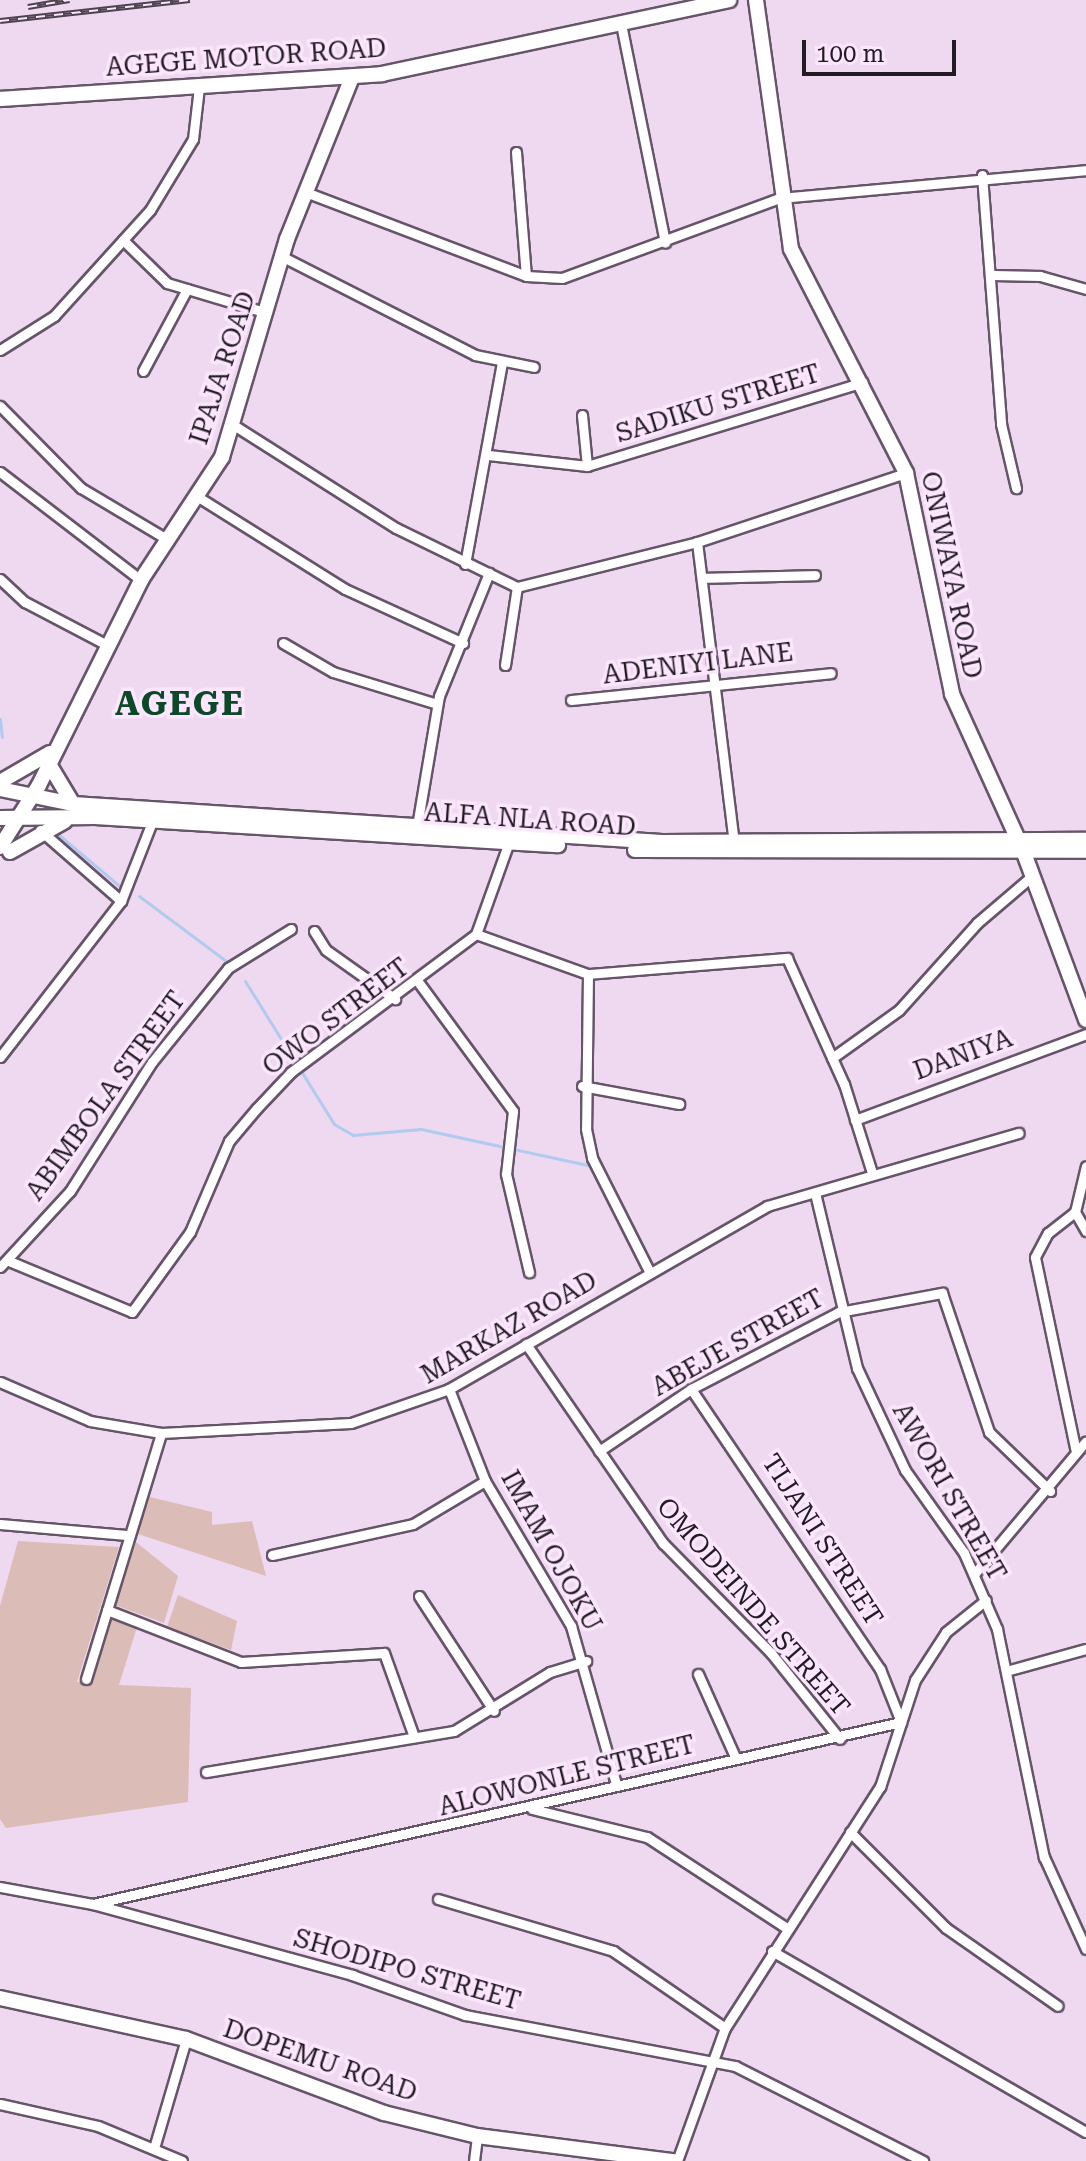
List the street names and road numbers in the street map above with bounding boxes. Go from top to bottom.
street label: AGEGE MOTOR ROAD [105,33,387,83]
street label: IPAJA ROAD [184,287,262,449]
street label: SADIKU STREET [612,358,824,450]
street label: ONIWAYA ROAD [914,469,988,681]
street label: ADENIYI LANE [601,637,795,691]
street label: ALFA NLA ROAD [423,797,637,843]
street label: OWO STREET [257,952,415,1082]
street label: ABIMBOLA STREET [20,985,192,1207]
street label: DANIYA [909,1023,1017,1087]
street label: MARKAZ ROAD [416,1265,602,1391]
street label: ABEJE STREET [647,1283,829,1403]
street label: AWORI STREET [885,1398,1013,1586]
street label: TIJANI STREET [755,1448,889,1632]
street label: IMAM OJOKU [494,1465,608,1637]
street label: OMODEINDE STREET [650,1492,856,1722]
street label: ALOWONLE STREET [436,1729,698,1823]
street label: SHODIPO STREET [290,1923,524,2017]
street label: DOPEMU ROAD [219,2013,421,2109]

